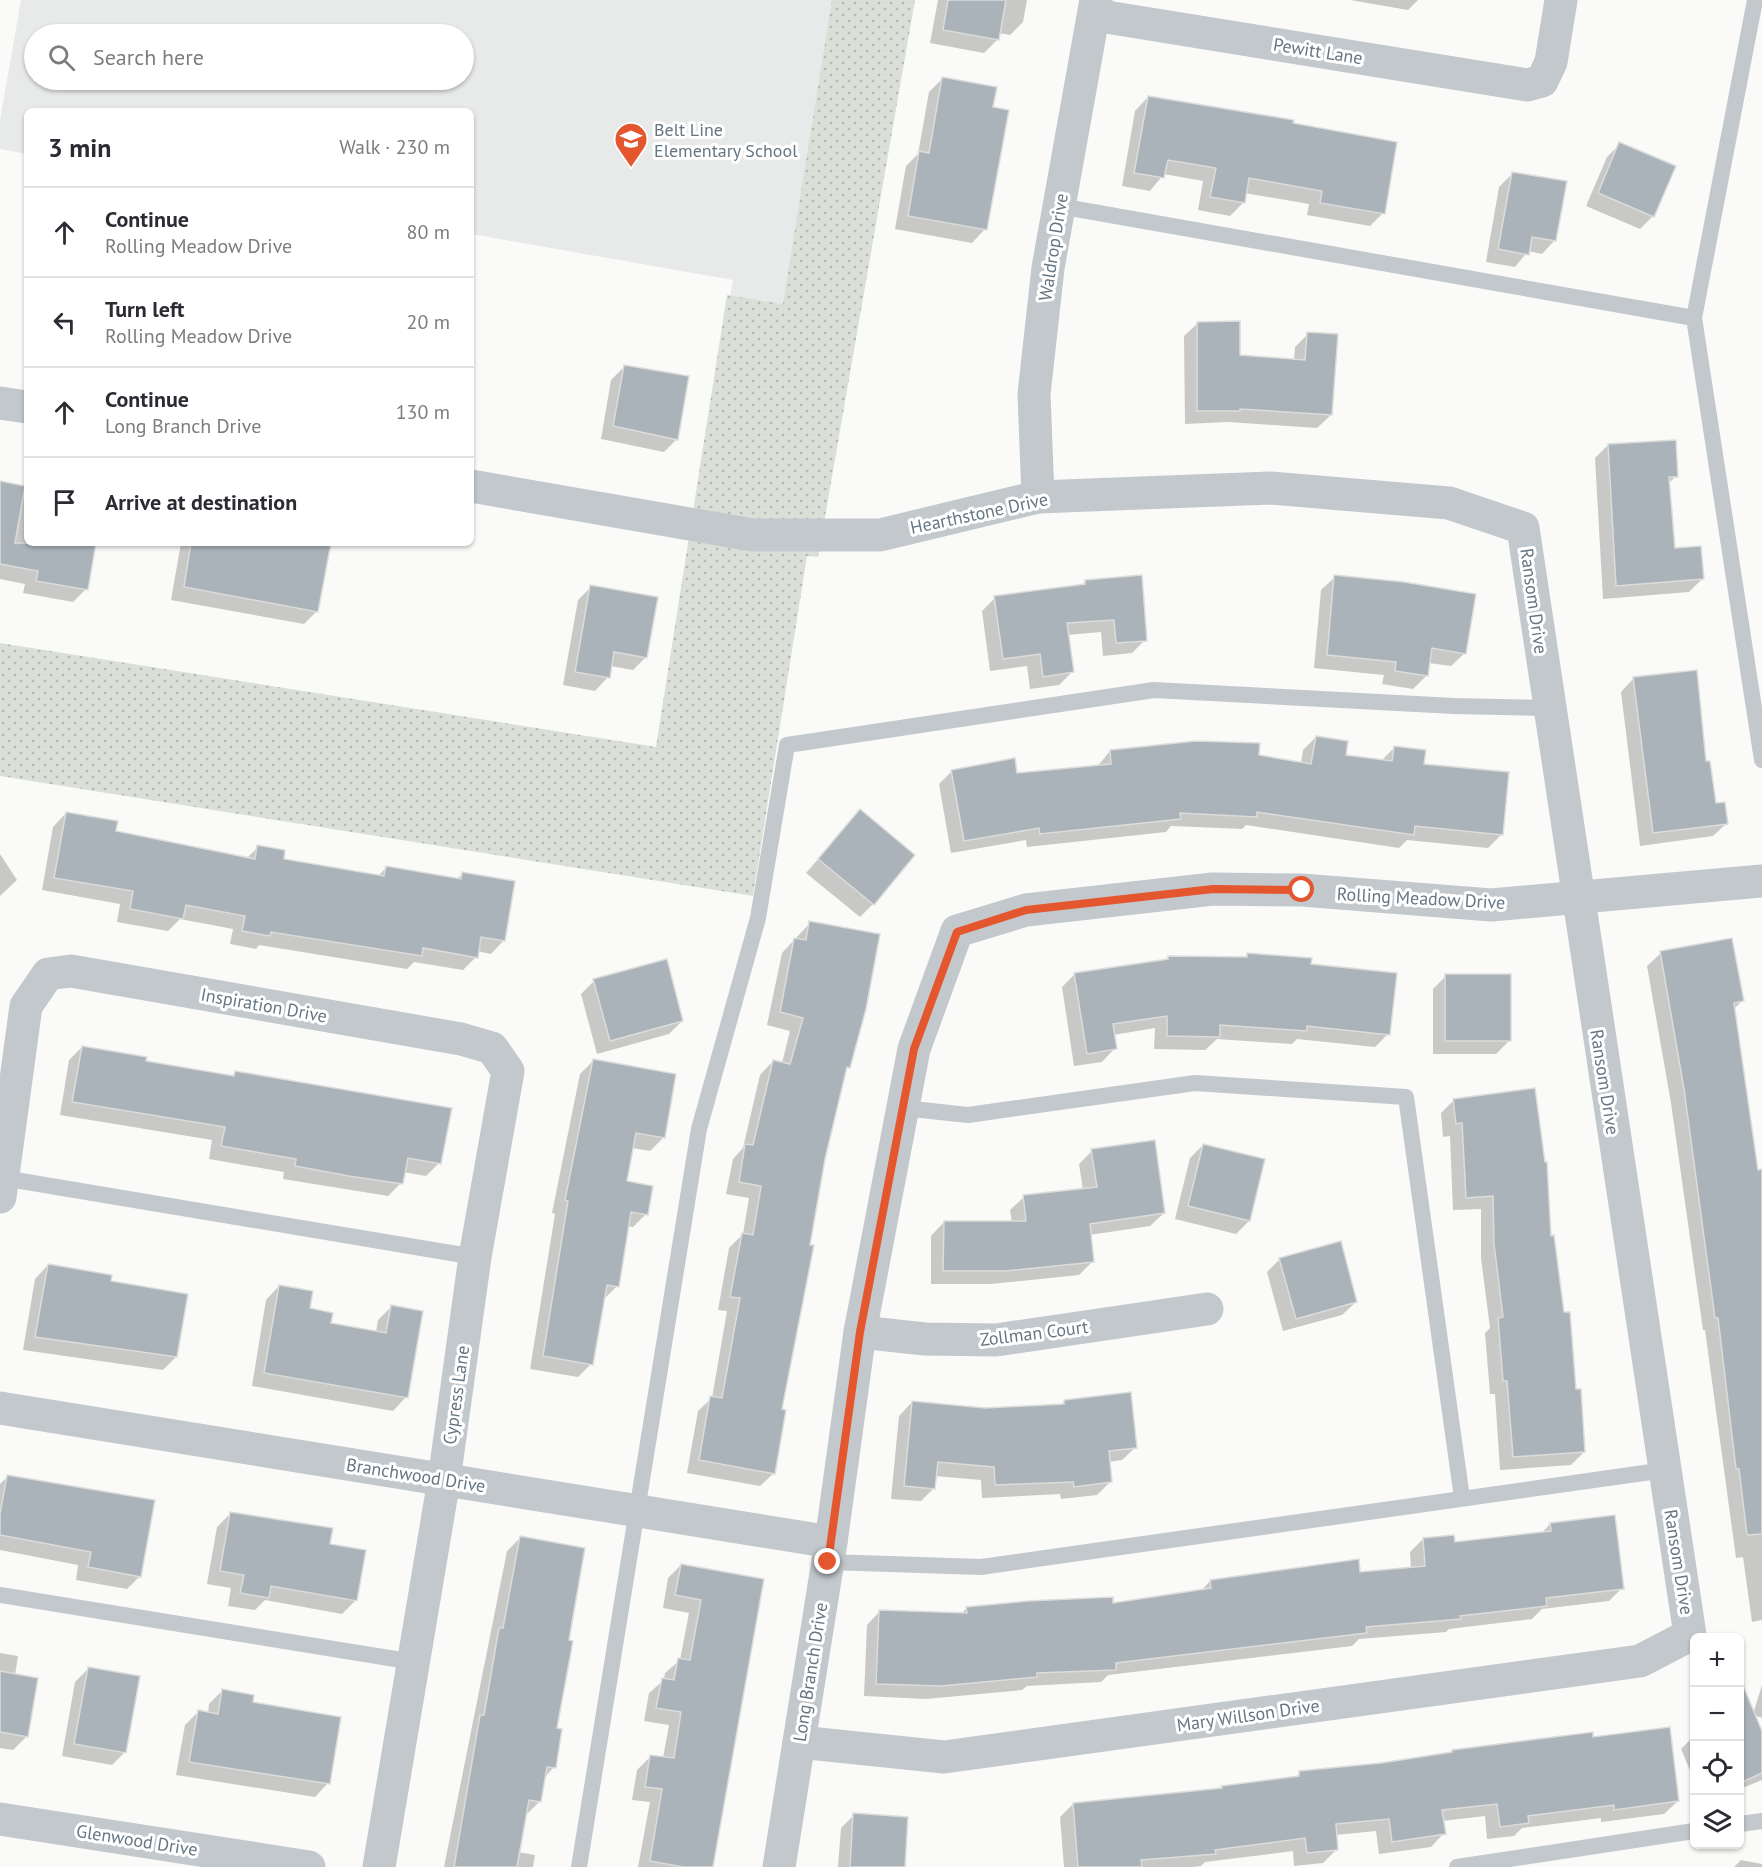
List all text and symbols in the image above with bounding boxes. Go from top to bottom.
search box [24,24,474,90]
street label: Pewitt Lane [1272,33,1364,69]
icon: search [45,41,78,74]
text: Search here [93,43,204,71]
place label: Belt Line Elementary School [654,118,798,162]
school or university icon: Belt Line Elementary School [613,121,649,168]
text: 3 min [48,131,111,164]
text: Walk · 230 m [339,134,450,160]
street label: Waldrop Drive [1033,192,1073,302]
text: Continue [105,205,189,233]
icon: ahead [48,216,81,249]
text: 80 m [407,219,450,245]
text: Rolling Meadow Drive [105,233,292,259]
text: Turn left [105,295,185,323]
icon: left [48,306,81,339]
text: 20 m [407,309,450,335]
text: Rolling Meadow Drive [105,323,292,349]
text: Continue [105,385,189,413]
icon: ahead [48,396,81,429]
text: 130 m [396,399,450,425]
text: Long Branch Drive [105,413,261,439]
icon: arrive [48,486,81,519]
street label: Hearthstone Drive [908,487,1050,539]
text: Arrive at destination [105,488,297,516]
street label: Ransom Drive [1515,547,1553,655]
route start [1288,876,1314,902]
street label: Rolling Meadow Drive [1336,882,1506,914]
street label: Inspiration Drive [199,983,329,1027]
street label: Ransom Drive [1585,1028,1625,1136]
street label: Zollman Court [978,1315,1090,1351]
street label: Cypress Lane [438,1344,474,1446]
street label: Branchwood Drive [345,1453,487,1497]
street label: Ransom Drive [1659,1508,1699,1616]
route end [814,1548,840,1574]
street label: Long Branch Drive [788,1601,832,1743]
map controls [1690,1633,1744,1849]
button: + [1690,1633,1744,1687]
button: − [1690,1687,1744,1741]
street label: Mary Willson Drive [1175,1694,1321,1736]
button: locate [1690,1741,1744,1795]
button: layers [1690,1795,1744,1849]
street label: Glenwood Drive [75,1819,199,1861]

